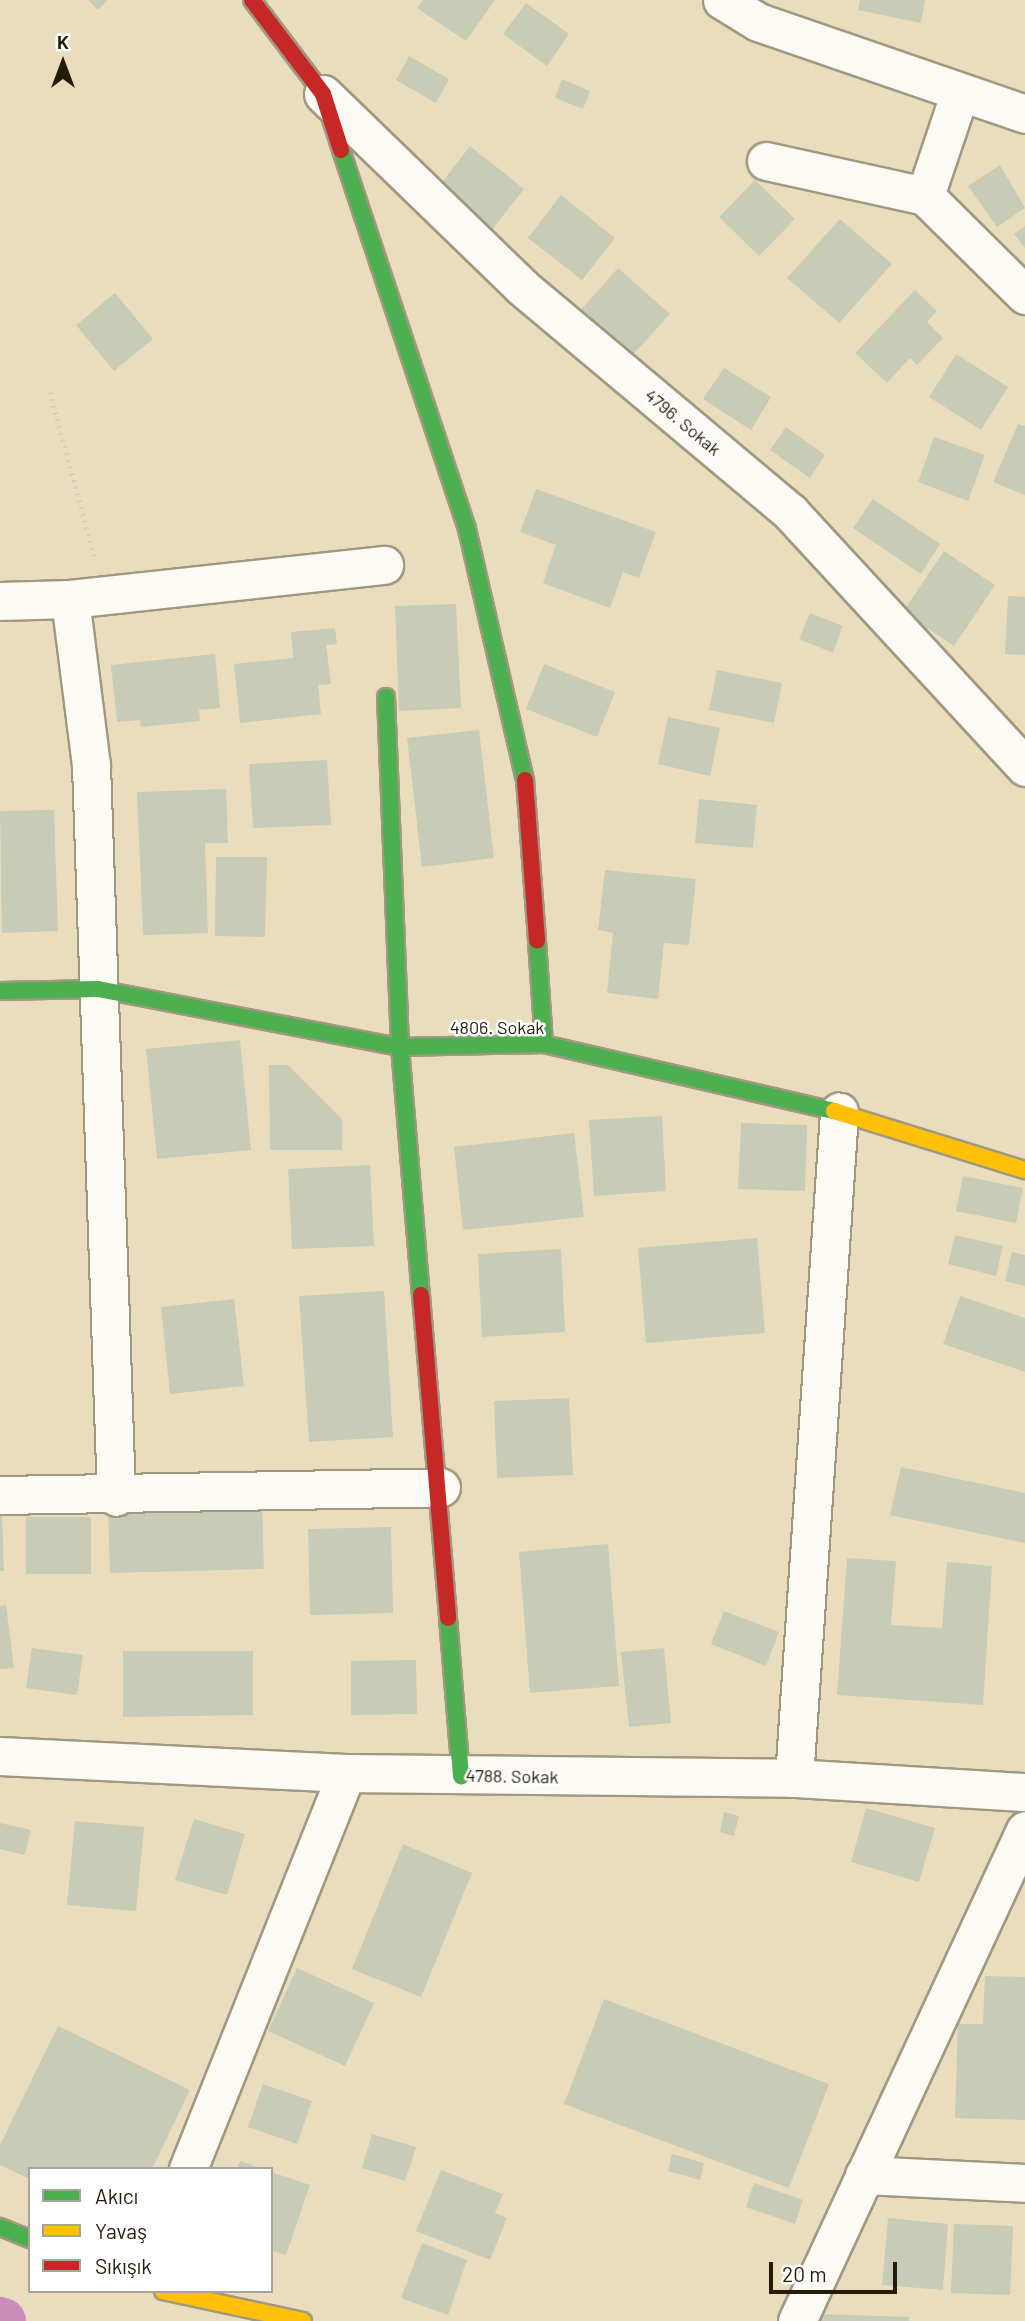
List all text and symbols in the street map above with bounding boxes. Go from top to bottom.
north arrow [28,28,98,98]
text: K [57,30,69,53]
street label: 4796. Sokak [641,384,725,460]
street label: 4806. Sokak [450,1016,544,1038]
street label: 4788. Sokak [465,1764,559,1788]
legend [28,2167,273,2293]
text: Akıcı [95,2183,138,2208]
text: Yavaş [95,2218,147,2243]
scale bar [773,2248,901,2292]
text: Sıkışık [95,2253,152,2278]
text: 20 m [782,2261,827,2286]

